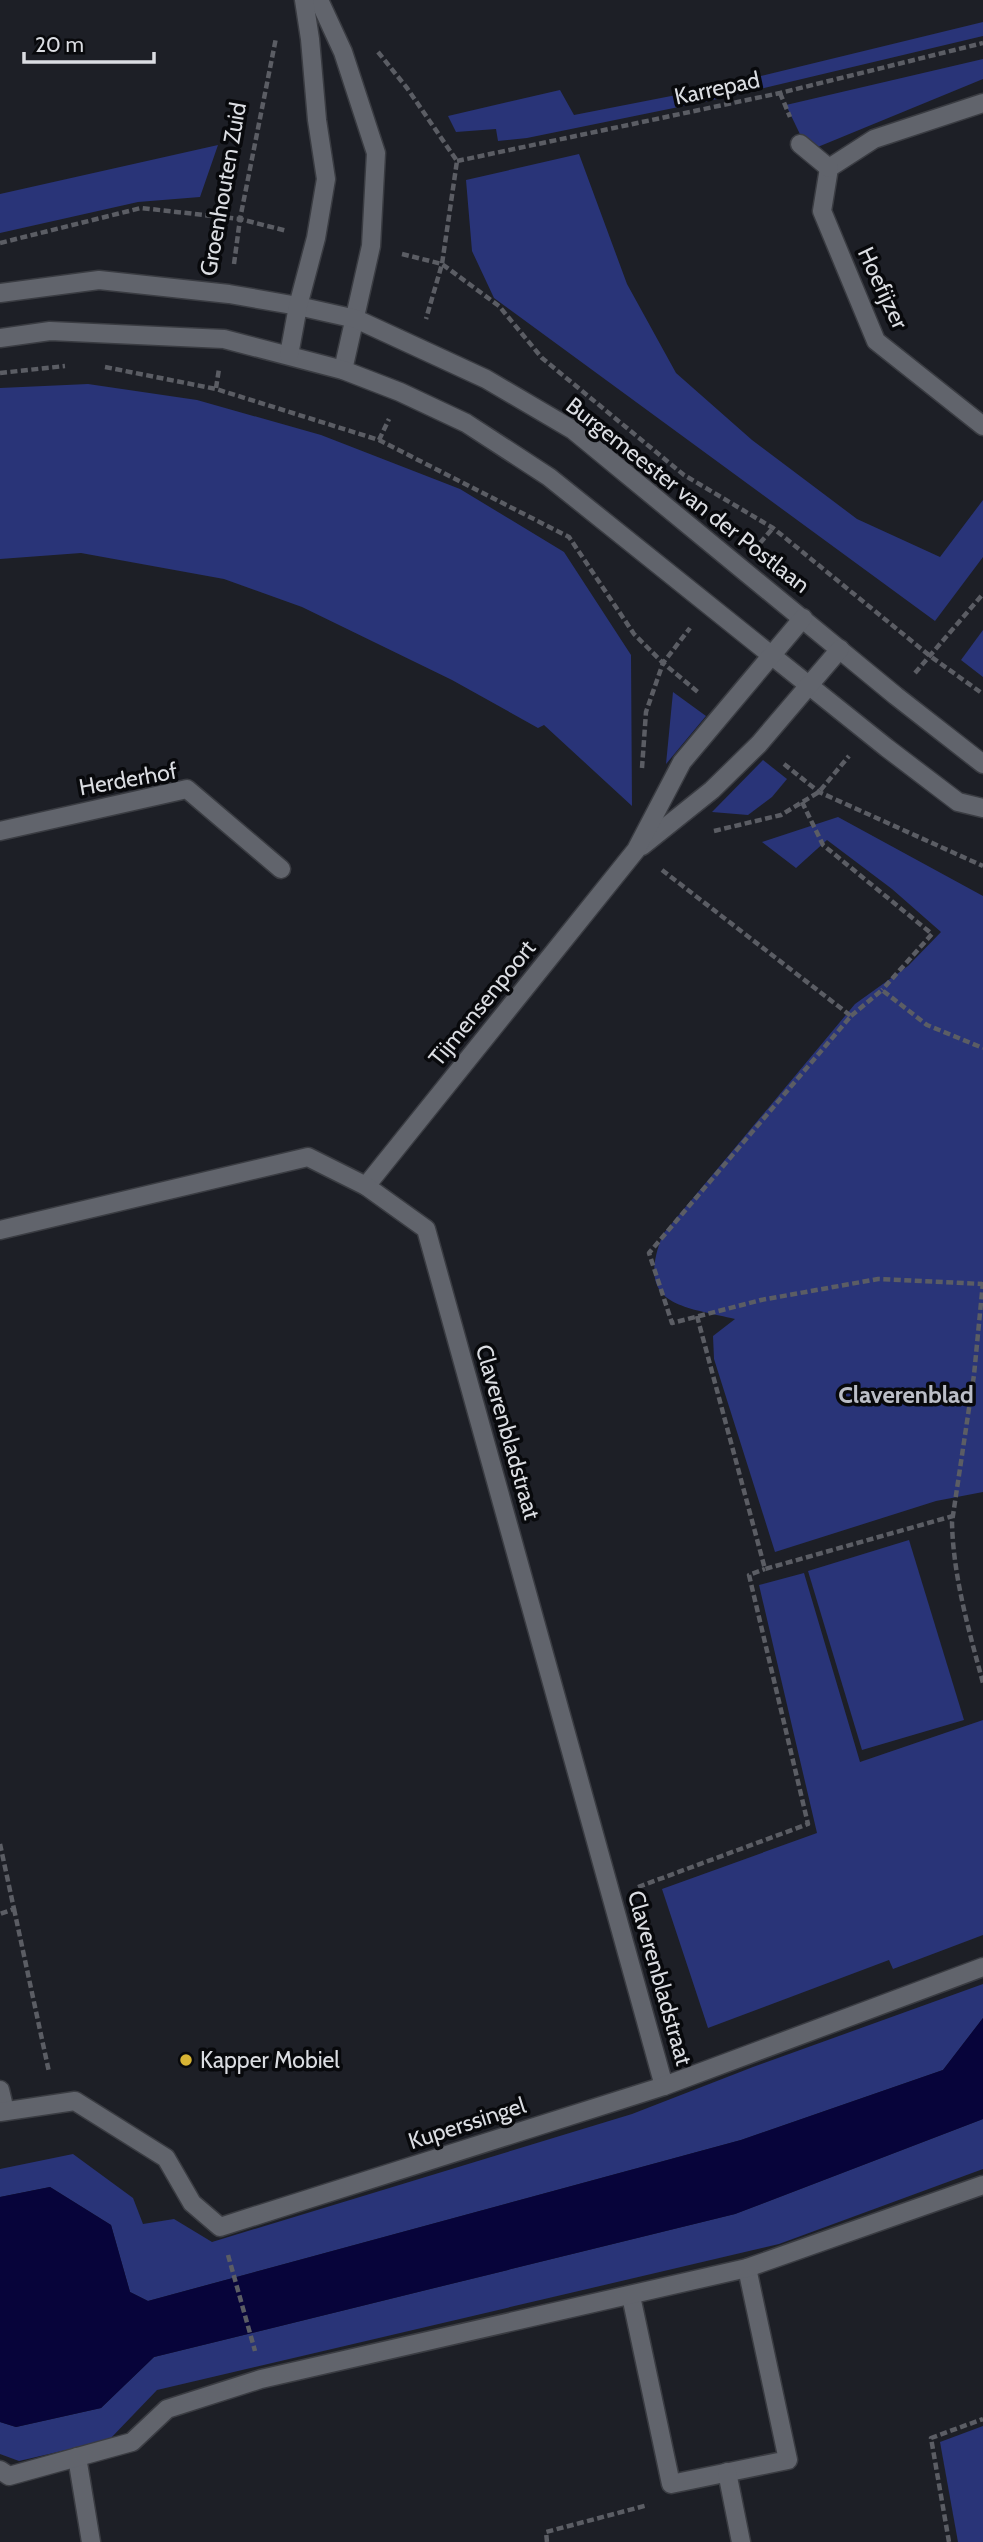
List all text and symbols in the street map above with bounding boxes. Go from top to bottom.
scale bar [24,21,154,65]
text: 20 m [35,32,84,57]
street label: Karrepad [672,65,762,111]
street label: Groenhouten Zuid [194,100,252,278]
street label: Hoefijzer [852,243,914,334]
street label: Burgemeester van der Postlaan [561,391,815,599]
street label: Herderhof [77,757,180,801]
street label: Tijmensenpoort [423,934,541,1072]
street label: Claverenbladstraat [470,1341,546,1523]
district label: Claverenblad [838,1380,974,1409]
street label: Claverenbladstraat [622,1887,698,2069]
place label: Kapper Mobiel [200,2046,340,2074]
marker: Kapper Mobiel [178,2052,194,2068]
street label: Kuperssingel [405,2091,530,2155]

